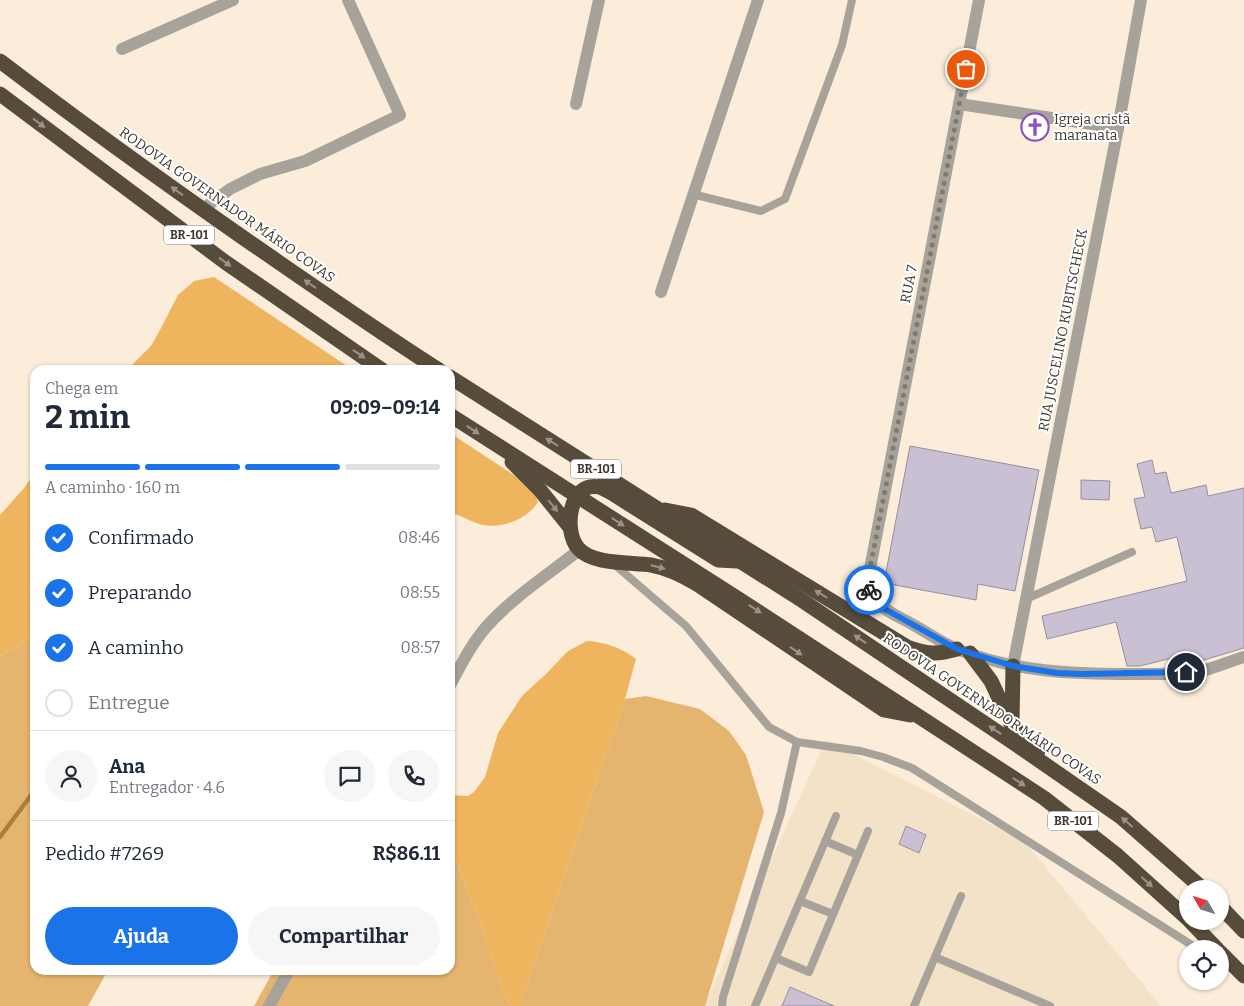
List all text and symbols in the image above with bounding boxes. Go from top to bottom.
pin [945,48,987,90]
icon: bag [952,55,980,83]
place label: Igreja cristã maranata [1054,111,1131,144]
church icon: Igreja cristã maranata [1020,112,1050,142]
one-way arrow [32,118,46,128]
street label: RODOVIA GOVERNADOR MÁRIO COVAS [116,123,339,286]
one-way arrow [170,186,184,196]
road number: BR-101 [164,226,214,244]
street label: RUA JUSCELINO KUBITSCHECK [1035,227,1091,433]
one-way arrow [218,257,232,267]
street label: RUA 7 [897,264,921,304]
one-way arrow [303,279,317,289]
one-way arrow [352,350,366,359]
text: Chega em [45,379,118,398]
text: 09:09–09:14 [330,396,440,419]
text: 2 min [45,398,130,436]
one-way arrow [466,425,479,435]
one-way arrow [546,437,559,447]
road number: BR-101 [571,459,621,478]
text: A caminho · 160 m [45,478,180,497]
one-way arrow [547,499,558,512]
one-way arrow [612,517,625,526]
icon: check [45,524,73,552]
text: Confirmado [88,526,194,549]
text: 08:46 [398,528,440,547]
one-way arrow [650,563,666,571]
courier [844,565,894,615]
icon: bike [855,576,883,604]
icon: check [45,579,73,607]
text: Preparando [88,581,192,604]
text: 08:55 [400,583,440,602]
one-way arrow [814,590,827,599]
one-way arrow [748,605,762,614]
street label: RODOVIA GOVERNADOR MÁRIO COVAS [880,629,1105,789]
icon: check [45,634,73,662]
one-way arrow [854,634,867,644]
text: A caminho [88,636,184,659]
text: 08:57 [400,638,440,657]
one-way arrow [790,646,803,656]
pin [1165,651,1207,693]
icon: home [1172,658,1200,686]
text: Entregue [88,691,170,714]
one-way arrow [988,725,1002,735]
button: person [45,750,97,802]
button: chat [324,750,376,802]
button: phone [388,750,440,802]
text: Ana [109,755,145,778]
one-way arrow [1012,777,1025,787]
text: Entregador · 4.6 [109,778,225,797]
road number: BR-101 [1048,811,1098,830]
one-way arrow [1121,816,1133,828]
text: Pedido #7269 [45,842,164,865]
text: R$86.11 [373,842,440,865]
one-way arrow [1140,876,1152,888]
north arrow [1179,880,1229,930]
map controls [1179,880,1229,990]
button: Ajuda [45,907,238,965]
button: Compartilhar [248,907,440,965]
button: locate [1179,940,1229,990]

